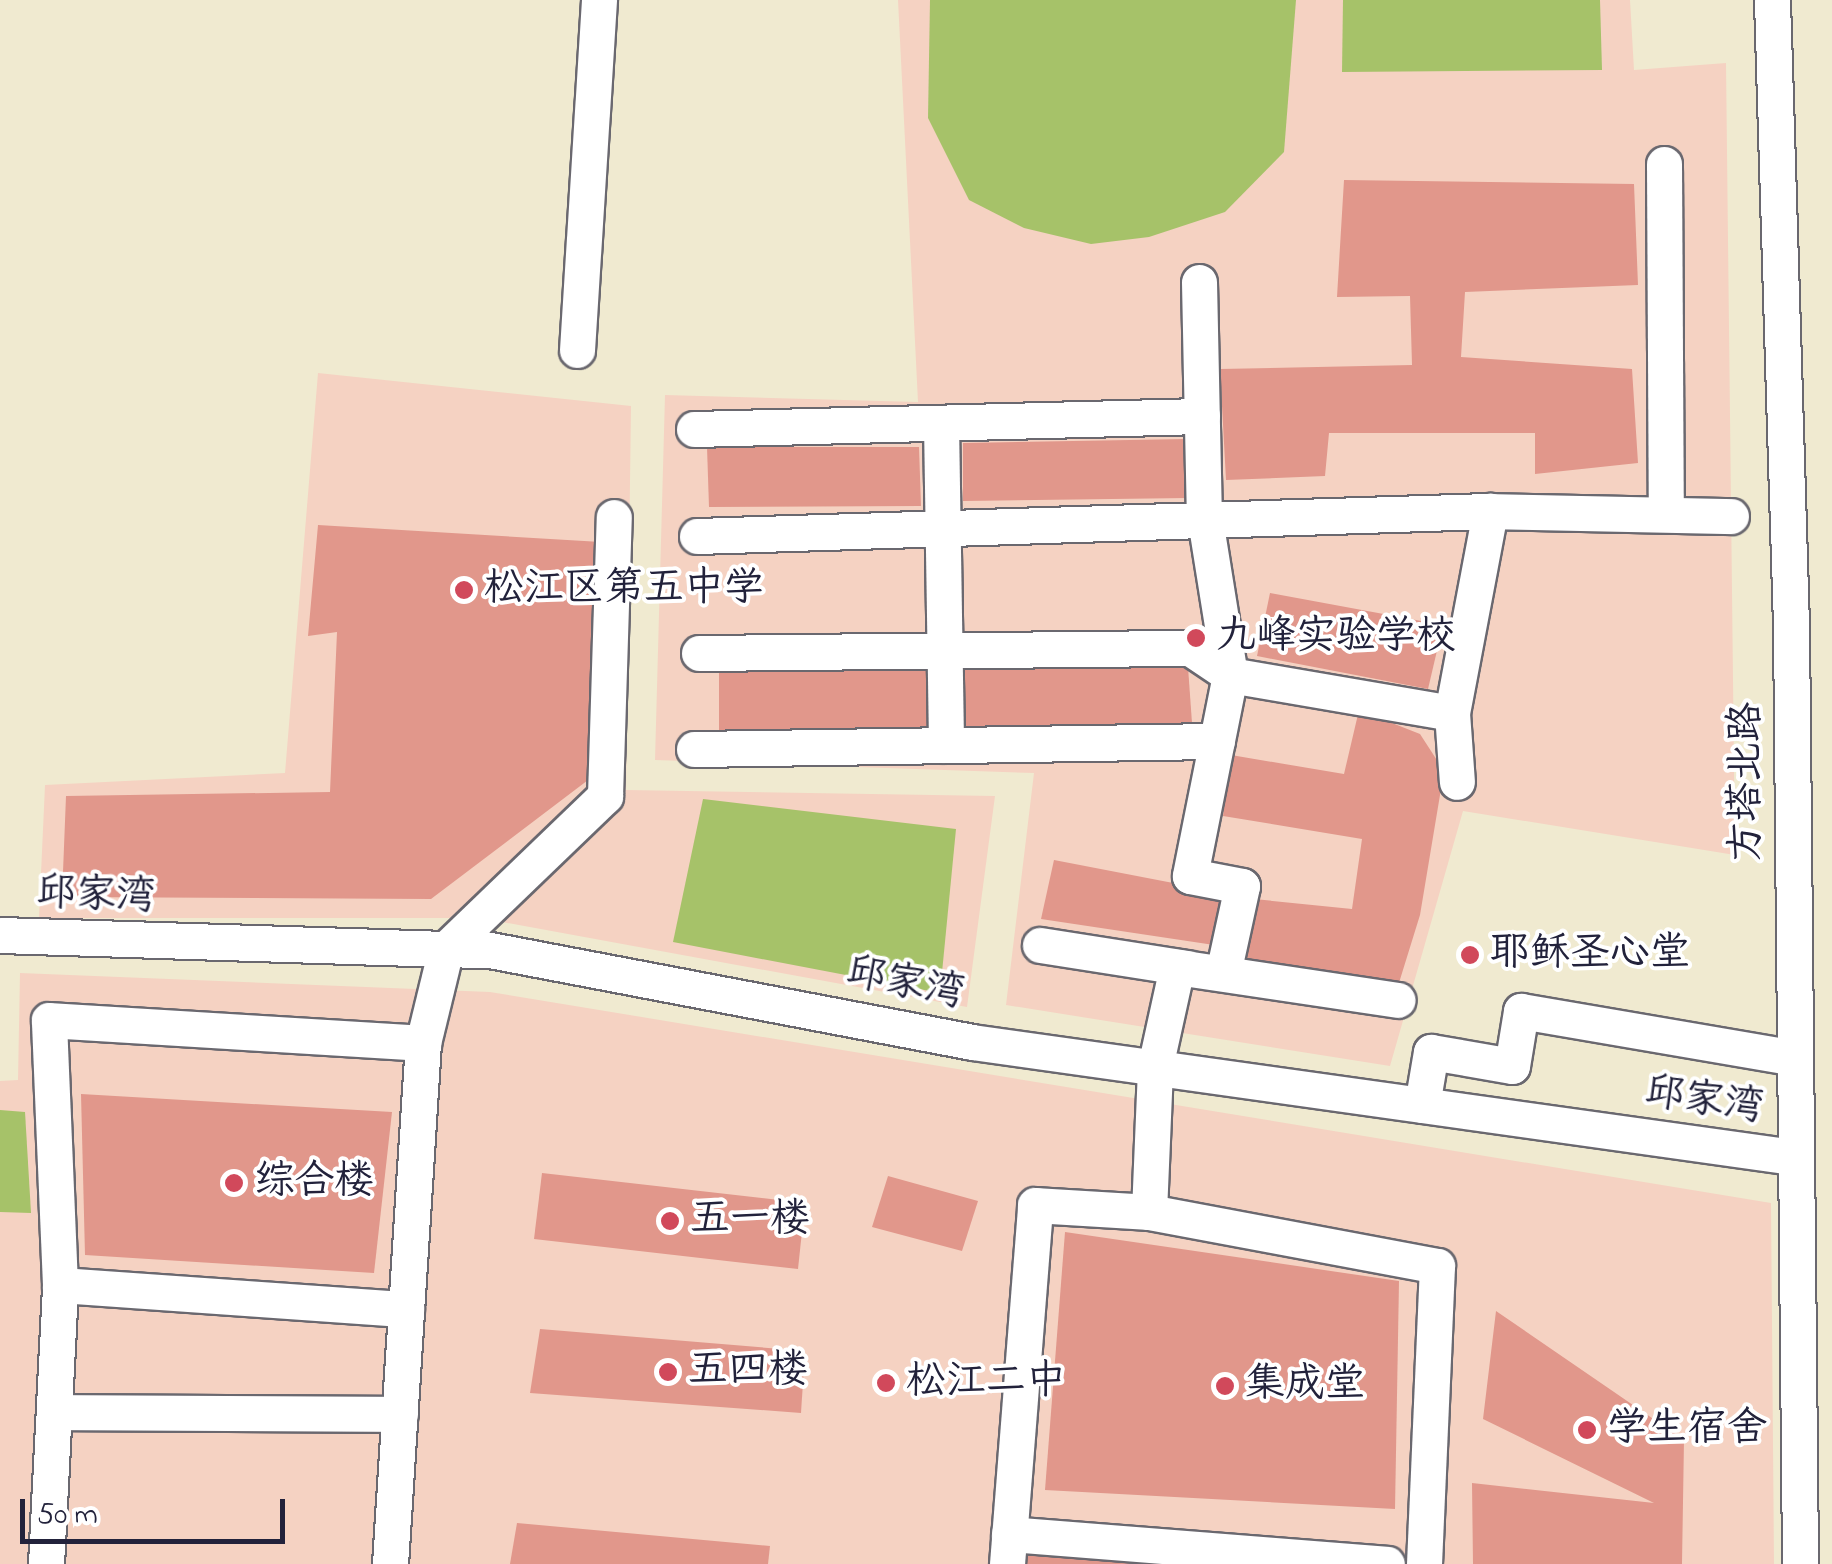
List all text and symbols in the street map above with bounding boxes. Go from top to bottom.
place label: 松江区第五中学 [484,566,764,614]
marker: 松江区第五中学 [453,579,475,601]
place label: 九峰实验学校 [1216,614,1456,662]
marker: 九峰实验学校 [1185,627,1207,649]
street label: 方塔北路 [1724,702,1772,862]
street label: 邱家湾 [35,871,157,923]
place label: 耶稣圣心堂 [1490,931,1690,979]
marker: 耶稣圣心堂 [1459,944,1481,966]
street label: 邱家湾 [842,950,968,1020]
street label: 邱家湾 [1641,1070,1767,1134]
place label: 综合楼 [254,1159,374,1207]
marker: 综合楼 [223,1172,245,1194]
place label: 五一楼 [690,1197,810,1245]
marker: 五一楼 [659,1210,681,1232]
place label: 五四楼 [688,1348,808,1396]
place label: 松江二中 [906,1359,1066,1407]
marker: 五四楼 [657,1361,679,1383]
place label: 集成堂 [1245,1362,1365,1410]
marker: 松江二中 [875,1372,897,1394]
marker: 集成堂 [1214,1375,1236,1397]
place label: 学生宿舍 [1607,1406,1767,1454]
marker: 学生宿舍 [1576,1419,1598,1441]
scale bar [25,1479,290,1541]
text: 50 m [37,1494,98,1538]

